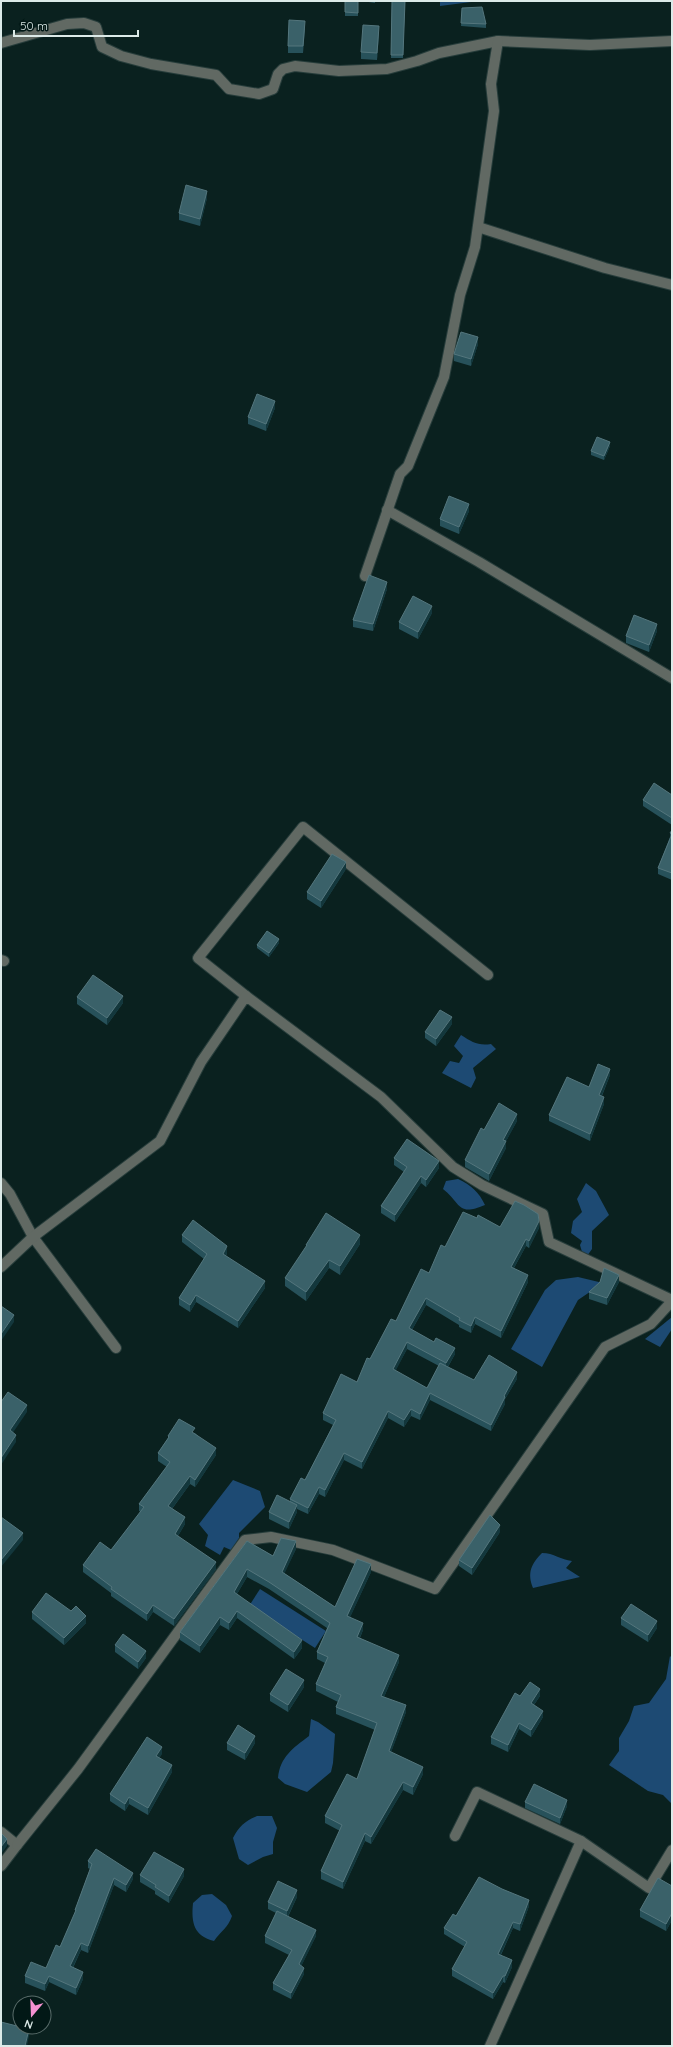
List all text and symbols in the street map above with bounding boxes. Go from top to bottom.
scale bar [14,12,138,38]
text: 50 m [20,18,48,33]
north arrow [12,1995,52,2035]
text: N [23,2017,35,2032]

